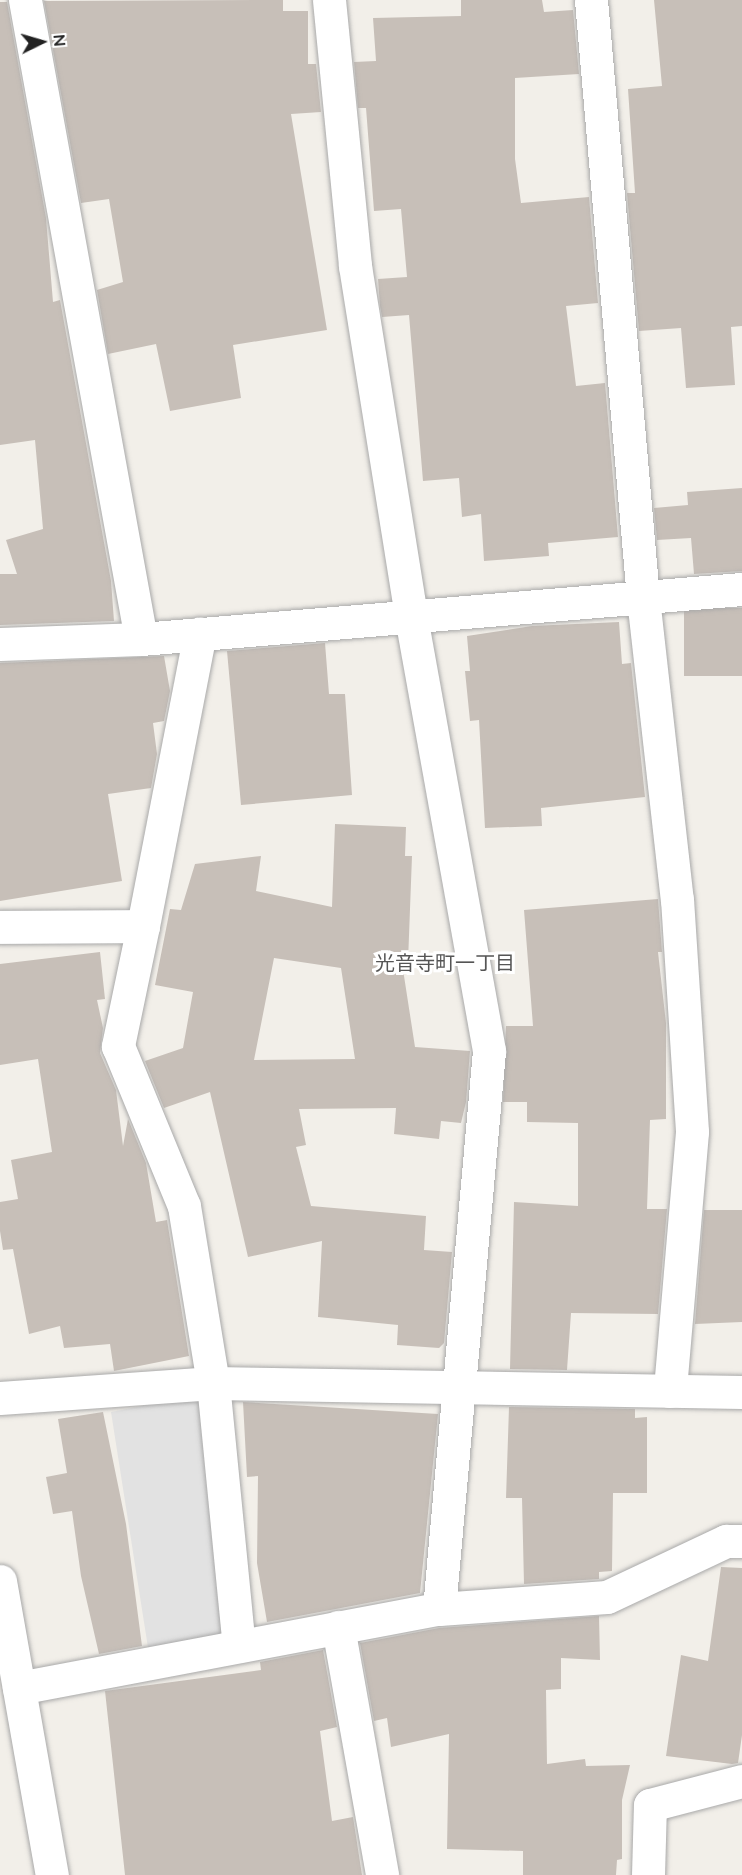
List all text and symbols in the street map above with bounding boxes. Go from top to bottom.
north arrow [12,12,72,72]
text: N [50,33,70,47]
district label: 光音寺町一丁目 [375,950,515,974]

